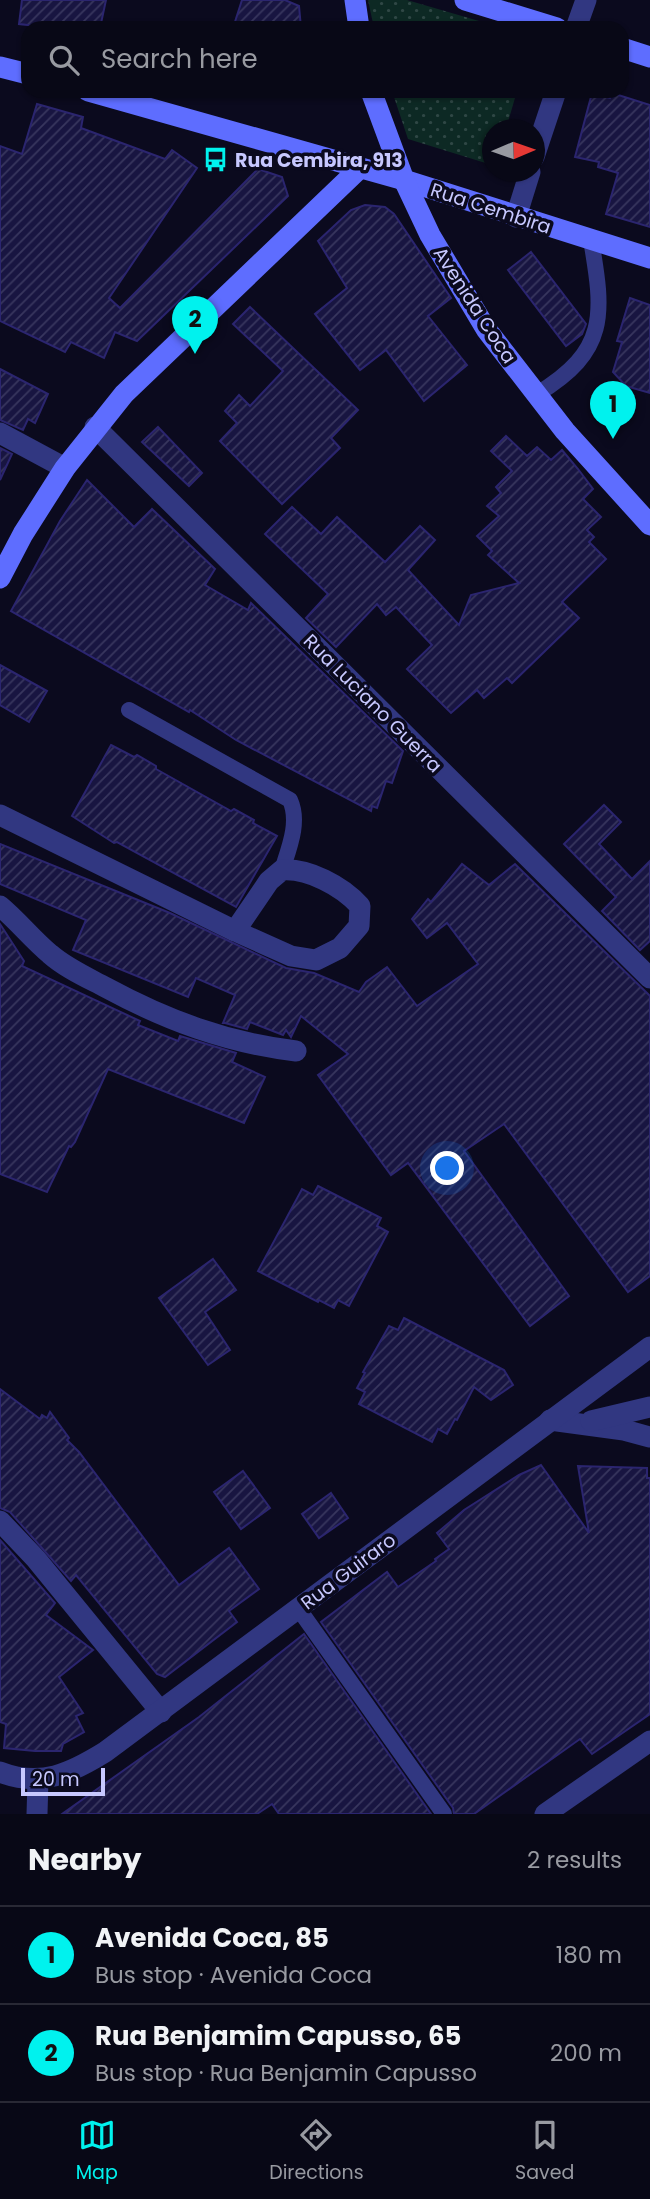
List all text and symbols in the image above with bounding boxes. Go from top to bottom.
search box [21,21,629,98]
icon: search [45,41,83,79]
text: Search here [101,41,258,77]
north arrow [482,119,545,182]
bus stop icon: Rua Cembira, 913 [201,146,229,174]
place label: Rua Cembira, 913 [235,147,403,174]
street label: Rua Cembira [427,176,555,241]
street label: Avenida Coca [427,242,522,369]
pin: 2 [172,296,218,354]
pin: 1 [590,381,636,439]
street label: Rua Luciano Guerra [297,628,448,779]
your location [430,1151,464,1185]
street label: Rua Guiraro [295,1527,401,1616]
scale bar [21,1765,105,1797]
text: 20 m [32,1766,80,1793]
text: Nearby [28,1838,142,1881]
text: 2 results [527,1844,622,1876]
text: Avenida Coca, 85 [95,1920,329,1956]
text: 1 [47,1939,55,1971]
text: 180 m [556,1939,622,1971]
text: Bus stop · Avenida Coca [95,1959,372,1991]
text: Rua Benjamim Capusso, 65 [95,2018,462,2054]
text: 2 [44,2037,58,2069]
text: 200 m [550,2037,622,2069]
text: Bus stop · Rua Benjamin Capusso [95,2057,477,2089]
tab: Map [76,2116,118,2187]
tab: Directions [269,2116,364,2187]
tab: Saved [515,2116,574,2187]

